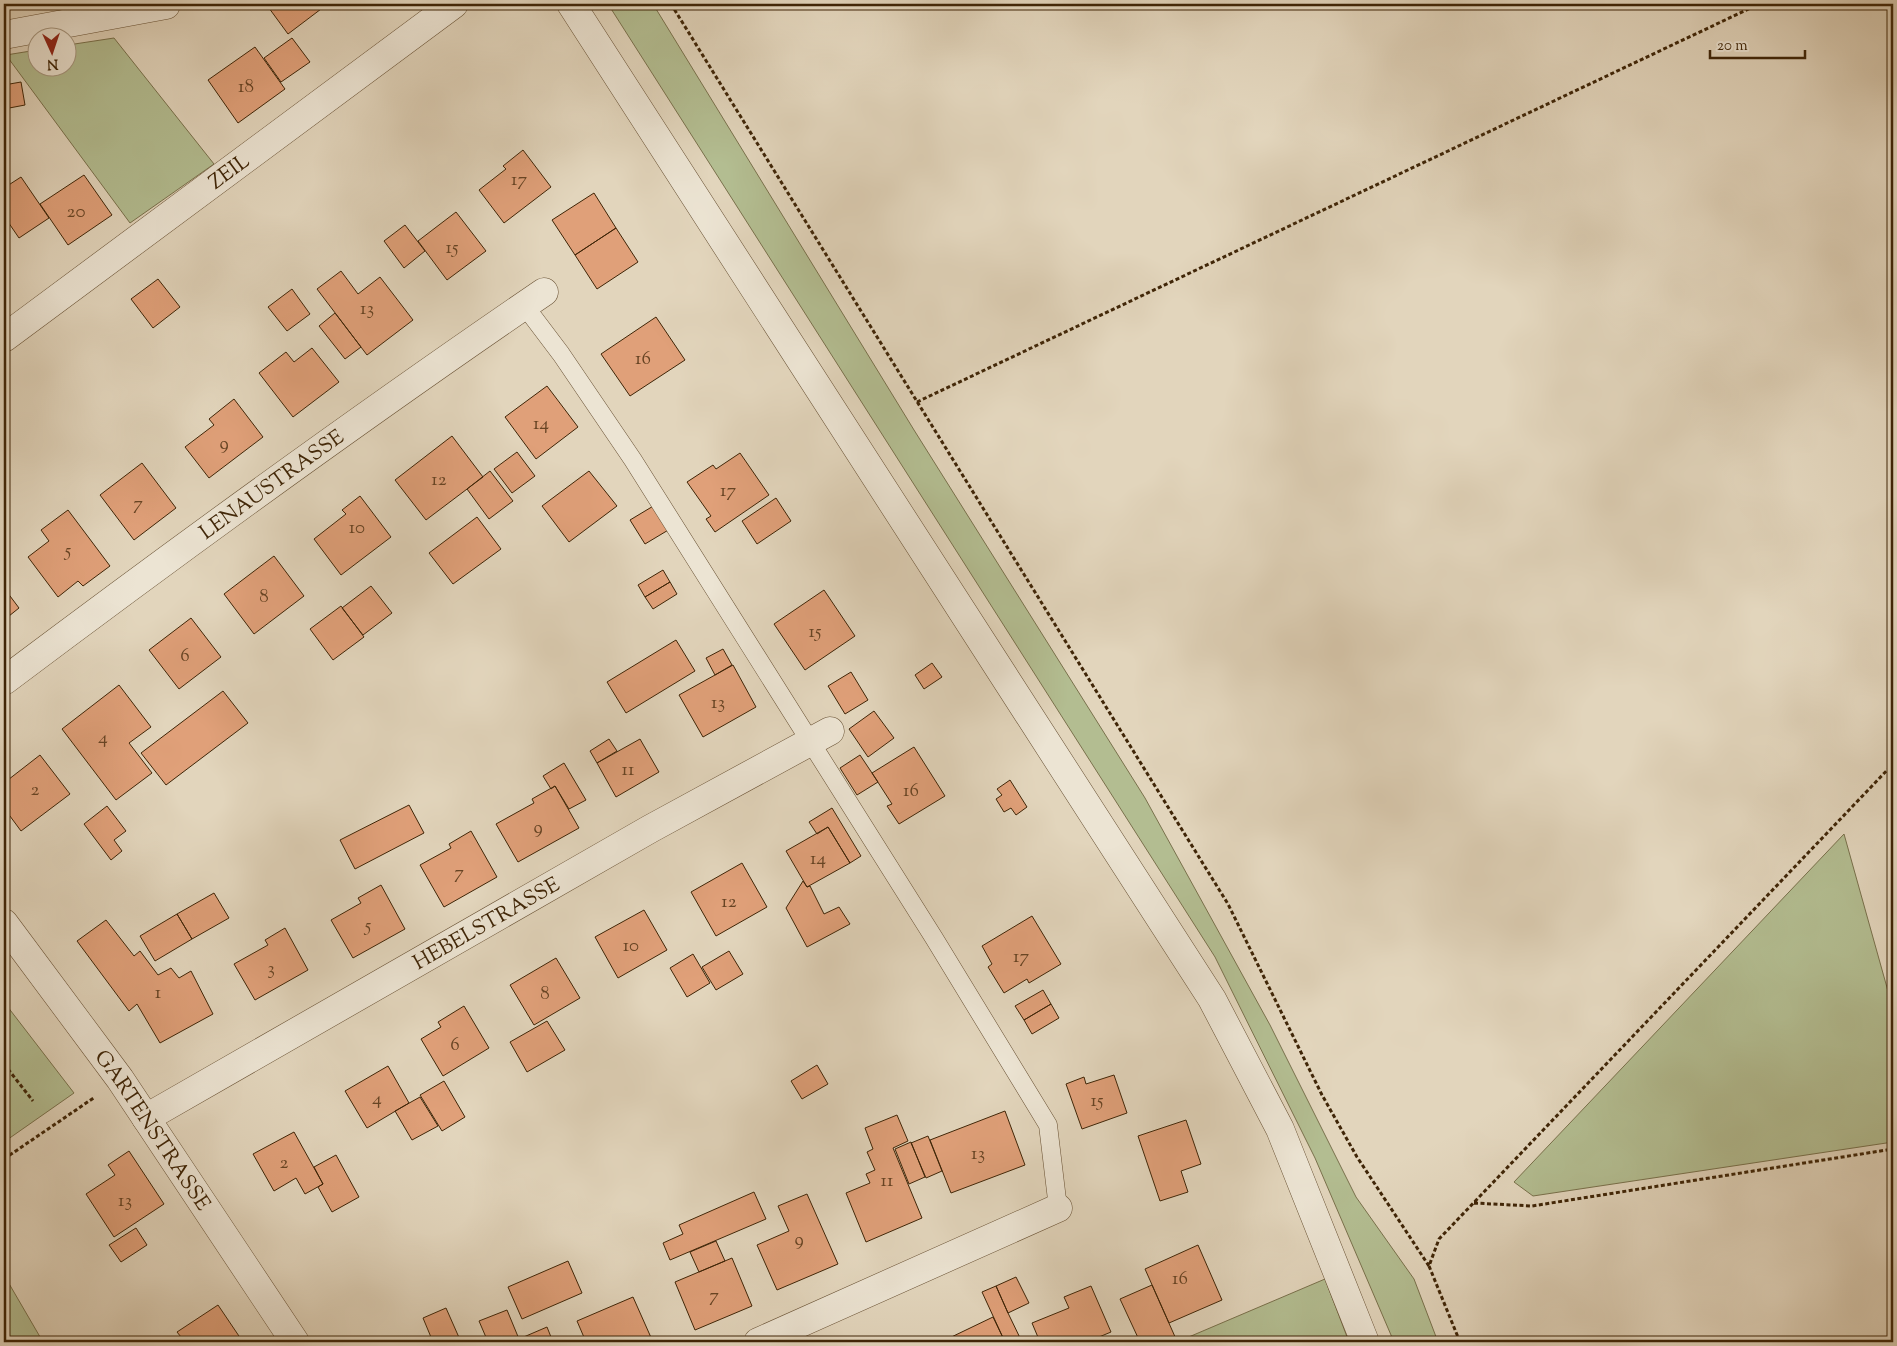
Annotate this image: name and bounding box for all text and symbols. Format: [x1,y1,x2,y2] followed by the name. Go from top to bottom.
[28,28,78,78] north arrow
[1710,28,1804,60] scale bar
[1717,36,1748,57] text: 20 m
[46,53,59,73] text: N
[238,74,254,101] house number: 18
[203,147,257,198] street label: ZEIL
[511,167,527,194] house number: 17
[67,199,85,226] house number: 20
[446,235,459,262] house number: 15
[360,296,374,323] house number: 13
[635,346,651,373] house number: 16
[533,411,549,438] house number: 14
[194,423,351,548] street label: LENAUSTRASSE
[219,431,229,458] house number: 9
[431,467,447,494] house number: 12
[720,478,736,505] house number: 17
[133,491,143,518] house number: 7
[349,515,365,542] house number: 10
[64,538,72,565] house number: 5
[259,584,269,611] house number: 8
[809,619,822,646] house number: 15
[180,643,190,670] house number: 6
[711,690,725,717] house number: 13
[98,725,108,752] house number: 4
[622,757,635,784] house number: 11
[31,777,40,804] house number: 2
[903,778,919,805] house number: 16
[533,815,543,842] house number: 9
[810,846,826,873] house number: 14
[454,860,464,887] house number: 7
[408,871,566,979] street label: HEBELSTRASSE
[721,889,737,916] house number: 12
[364,913,372,940] house number: 5
[623,933,639,960] house number: 10
[1013,944,1029,971] house number: 17
[267,956,275,983] house number: 3
[155,980,162,1007] house number: 1
[540,981,550,1008] house number: 8
[450,1032,460,1059] house number: 6
[86,1044,217,1218] street label: GARTENSTRASSE
[372,1086,382,1113] house number: 4
[1091,1088,1104,1115] house number: 15
[971,1141,985,1168] house number: 13
[280,1150,289,1177] house number: 2
[881,1168,894,1195] house number: 11
[118,1188,132,1215] house number: 13
[794,1227,804,1254] house number: 9
[1172,1266,1188,1293] house number: 16
[709,1283,719,1310] house number: 7

